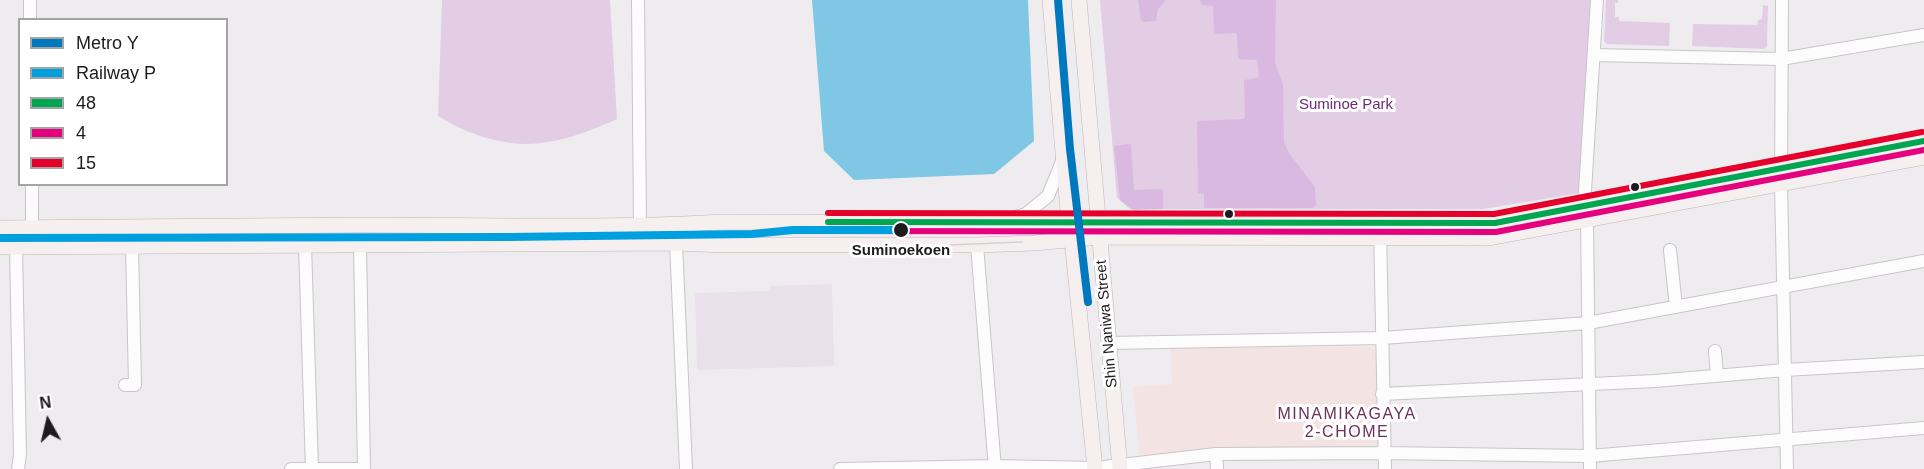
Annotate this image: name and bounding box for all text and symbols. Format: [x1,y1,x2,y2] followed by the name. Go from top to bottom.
[18,18,228,186] legend
[76,33,139,53] text: Metro Y
[76,63,156,83] text: Railway P
[76,93,96,113] text: 48
[1299,96,1393,114] park label: Suminoe Park
[76,123,86,143] text: 4
[76,153,96,173] text: 15
[1629,181,1641,193] unlabelled marker
[1223,208,1235,220] unlabelled marker
[892,221,910,239] marker: Suminoekoen
[852,242,950,260] place label: Suminoekoen
[1092,259,1122,389] street label: Shin Naniwa Street
[18,391,78,451] north arrow
[39,393,52,412] text: N
[1277,405,1417,443] district label: MINAMIKAGAYA 2-CHOME

